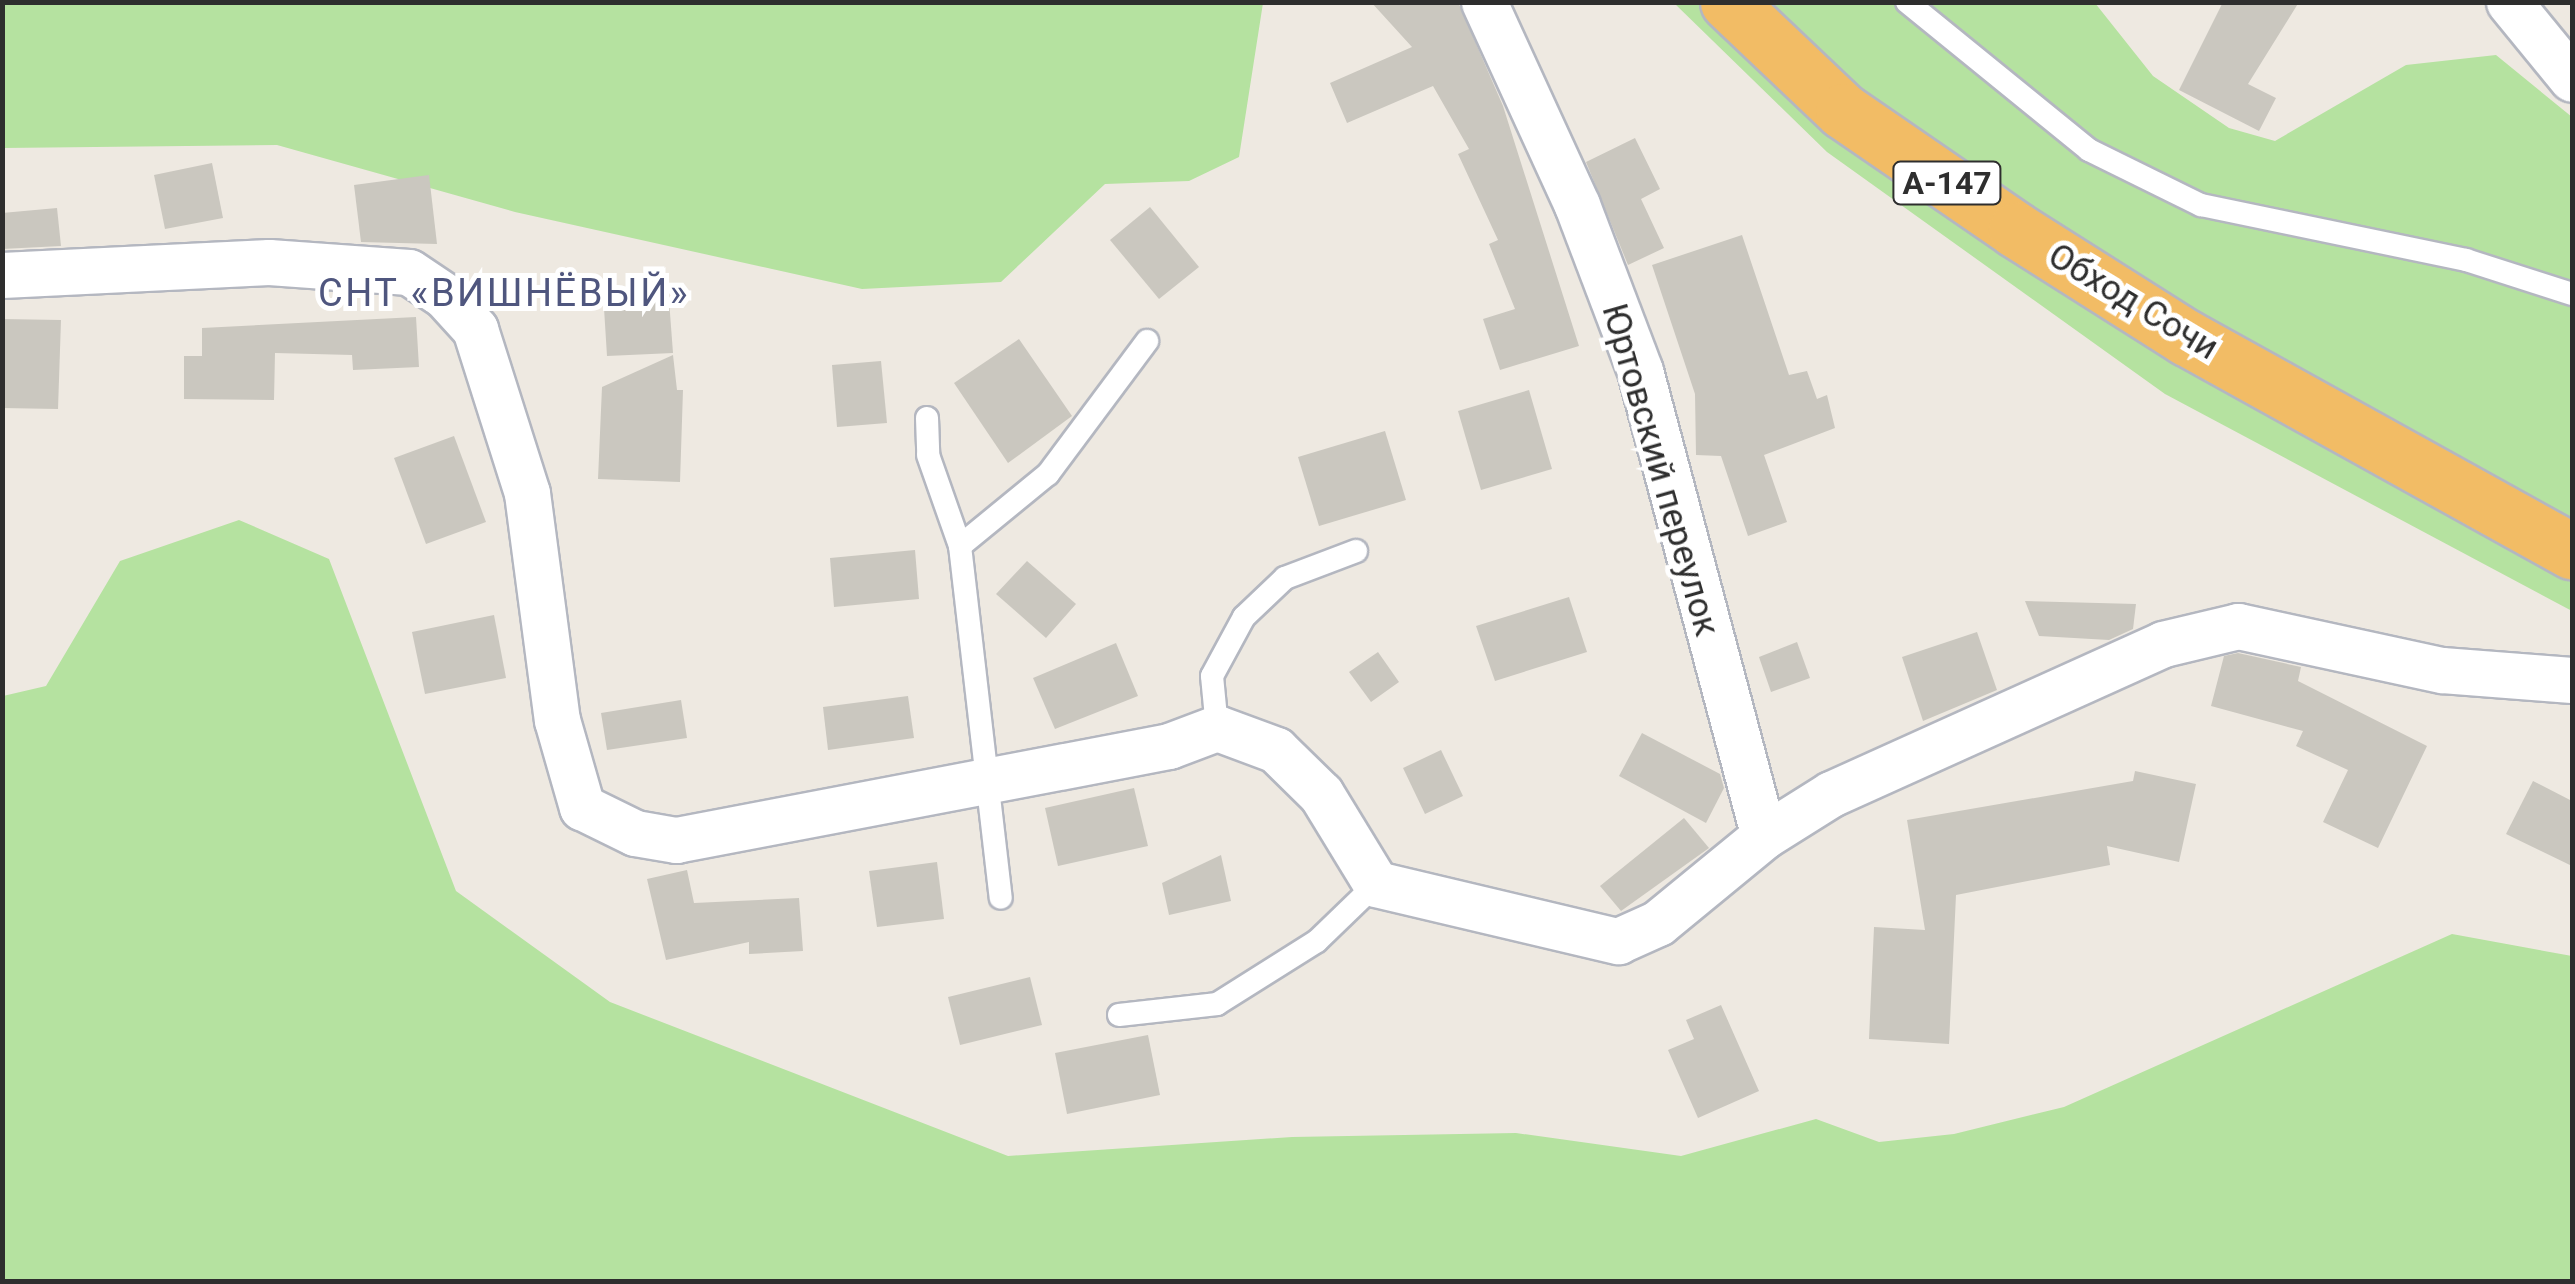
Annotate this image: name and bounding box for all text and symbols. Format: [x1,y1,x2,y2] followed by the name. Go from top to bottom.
[1892,156,2002,210] road number: А-147
[2040,235,2226,369] street label: Обход Сочи
[318,271,690,317] district label: СНТ «ВИШНЁВЫЙ»
[1592,299,1728,641] street label: Юртовский переулок

